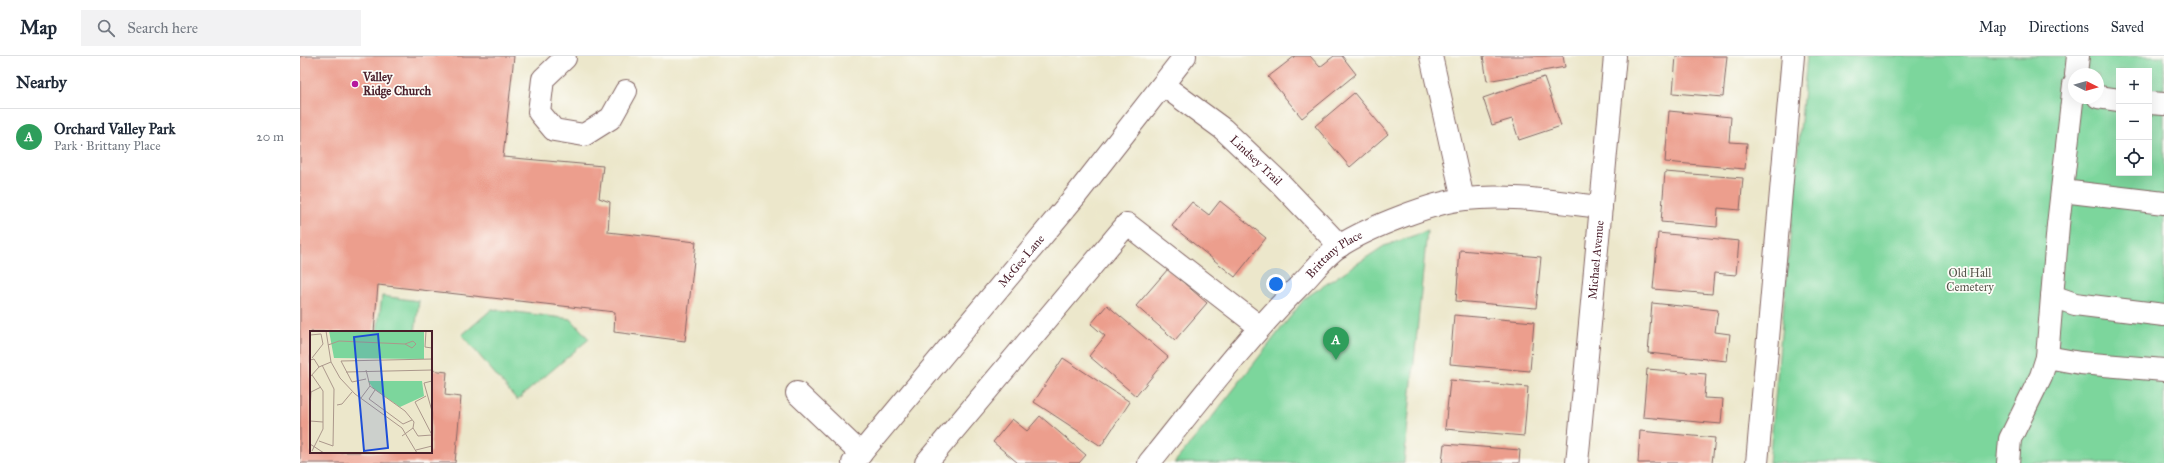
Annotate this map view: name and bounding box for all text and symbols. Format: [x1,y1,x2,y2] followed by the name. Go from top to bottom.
[81,10,361,46] search box
[20,16,57,39] text: Map
[95,17,117,39] icon: search
[127,19,198,37] text: Search here
[1979,19,2006,36] text: Map
[2028,19,2089,36] text: Directions
[2111,19,2144,36] text: Saved
[2068,68,2104,104] north arrow
[2116,68,2152,176] map controls
[2116,68,2152,104] button: +
[362,70,432,99] place label: Valley Ridge Church
[16,72,67,93] text: Nearby
[350,79,360,89] marker: Valley Ridge Church
[2116,104,2152,140] button: −
[54,120,176,138] text: Orchard Valley Park
[25,129,33,145] text: A
[256,129,284,145] text: 20 m
[1227,132,1286,189] street label: Lindsey Trail
[54,138,161,154] text: Park · Brittany Place
[2116,140,2152,176] button: locate
[1585,220,1607,300] street label: Michael Avenue
[1303,228,1365,281] street label: Brittany Place
[995,232,1047,290] street label: McGee Lane
[1946,266,1994,294] park label: Old Hall Cemetery
[1266,274,1286,294] your location
[1323,327,1349,360] pin: A
[310,331,432,453] inset map

